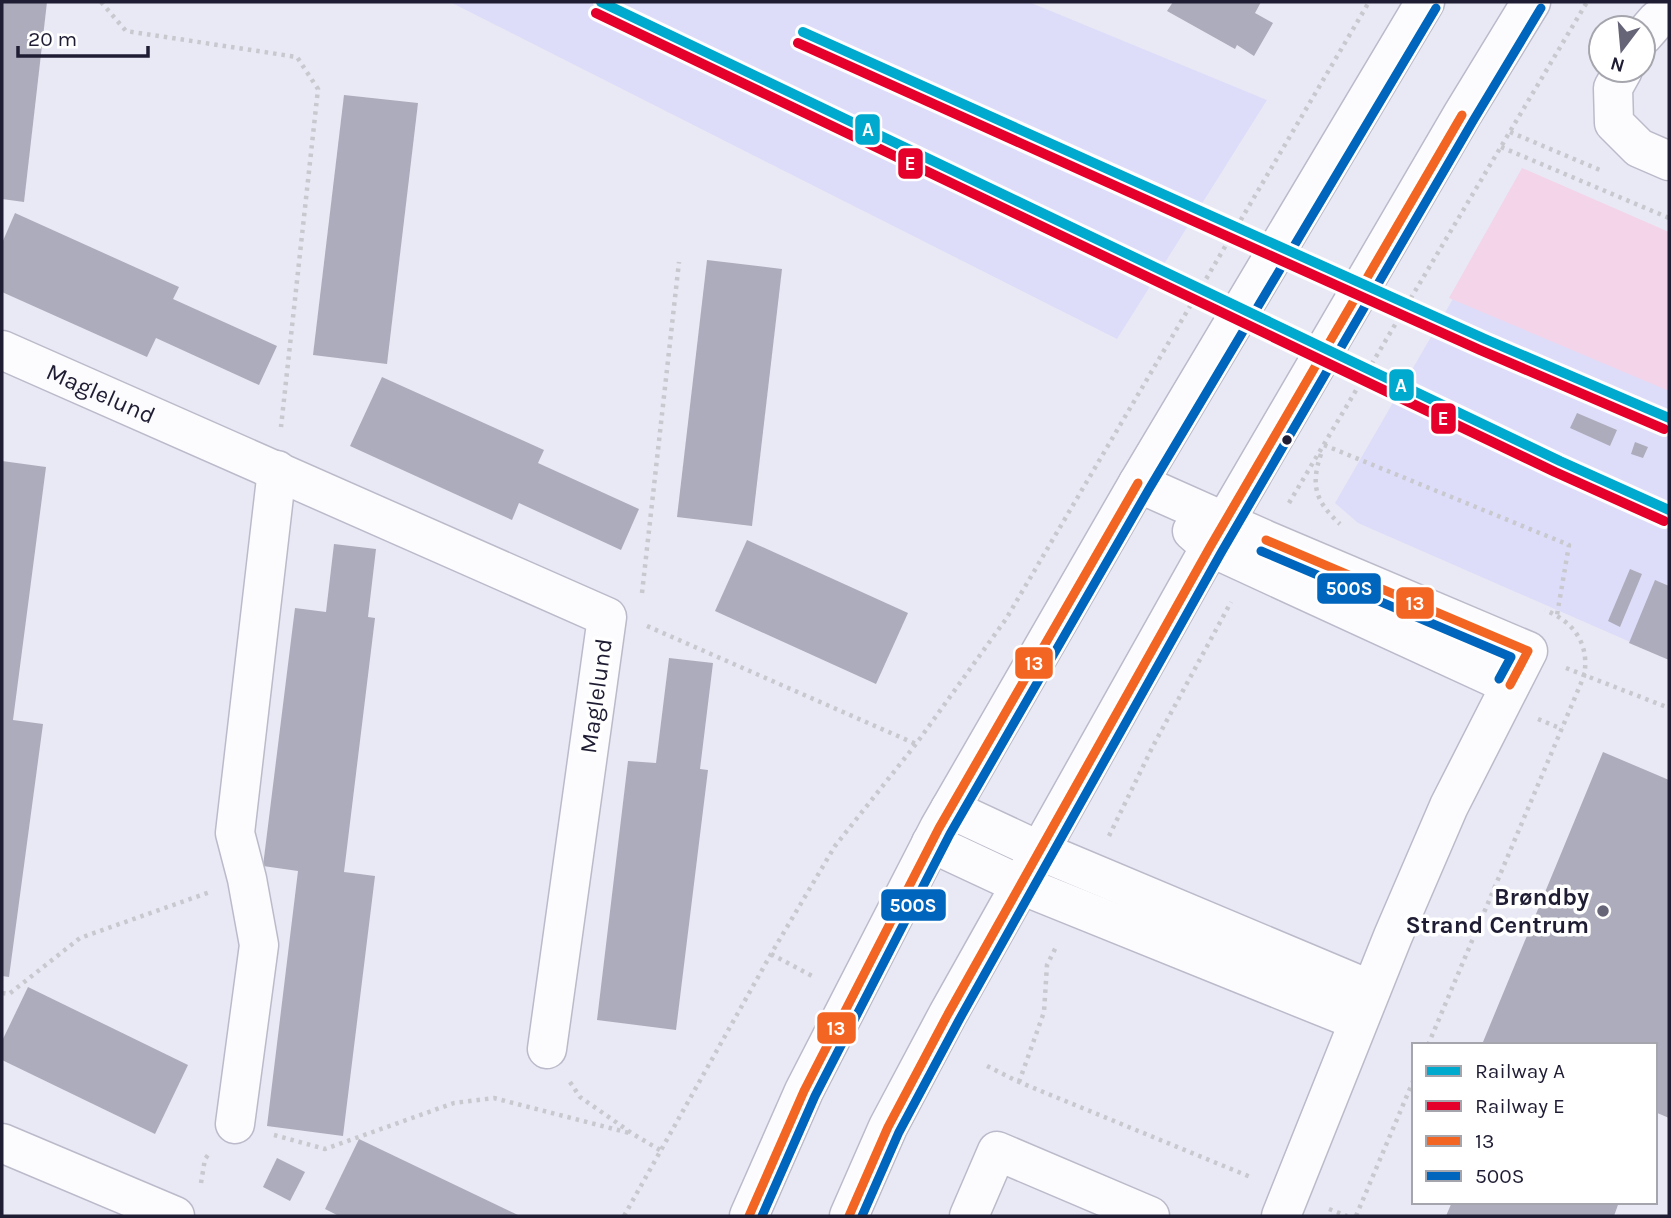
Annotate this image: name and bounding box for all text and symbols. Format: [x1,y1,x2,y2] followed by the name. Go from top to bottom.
[18,14,147,58] scale bar
[1587,14,1657,84] north arrow
[28,27,77,51] text: 20 m
[1608,52,1627,77] text: N
[854,113,881,146] line badge: A
[862,119,874,141] text: A
[897,147,924,180] line badge: E
[904,153,916,175] text: E
[42,357,160,430] street label: Maglelund
[1388,368,1415,402] line badge: A
[1395,375,1407,397] text: A
[1430,402,1457,435] line badge: E
[1437,408,1449,430] text: E
[1280,433,1294,447] unlabelled marker
[1316,572,1382,605] line badge: 500S
[1325,578,1373,600] text: 500S
[1395,586,1435,620] line badge: 13
[1406,593,1424,615] text: 13
[574,637,618,755] street label: Maglelund
[1014,646,1054,680] line badge: 13
[1025,653,1043,675] text: 13
[1405,883,1589,939] place label: Brøndby Strand Centrum
[880,888,947,922] line badge: 500S
[889,895,937,917] text: 500S
[1595,903,1611,919] marker: Brøndby Strand Centrum
[816,1011,857,1045] line badge: 13
[827,1018,845,1040] text: 13
[1412,1043,1657,1204] legend
[1475,1059,1565,1083] text: Railway A
[1475,1094,1565,1118] text: Railway E
[1475,1129,1494,1153] text: 13
[1475,1164,1524,1188] text: 500S

